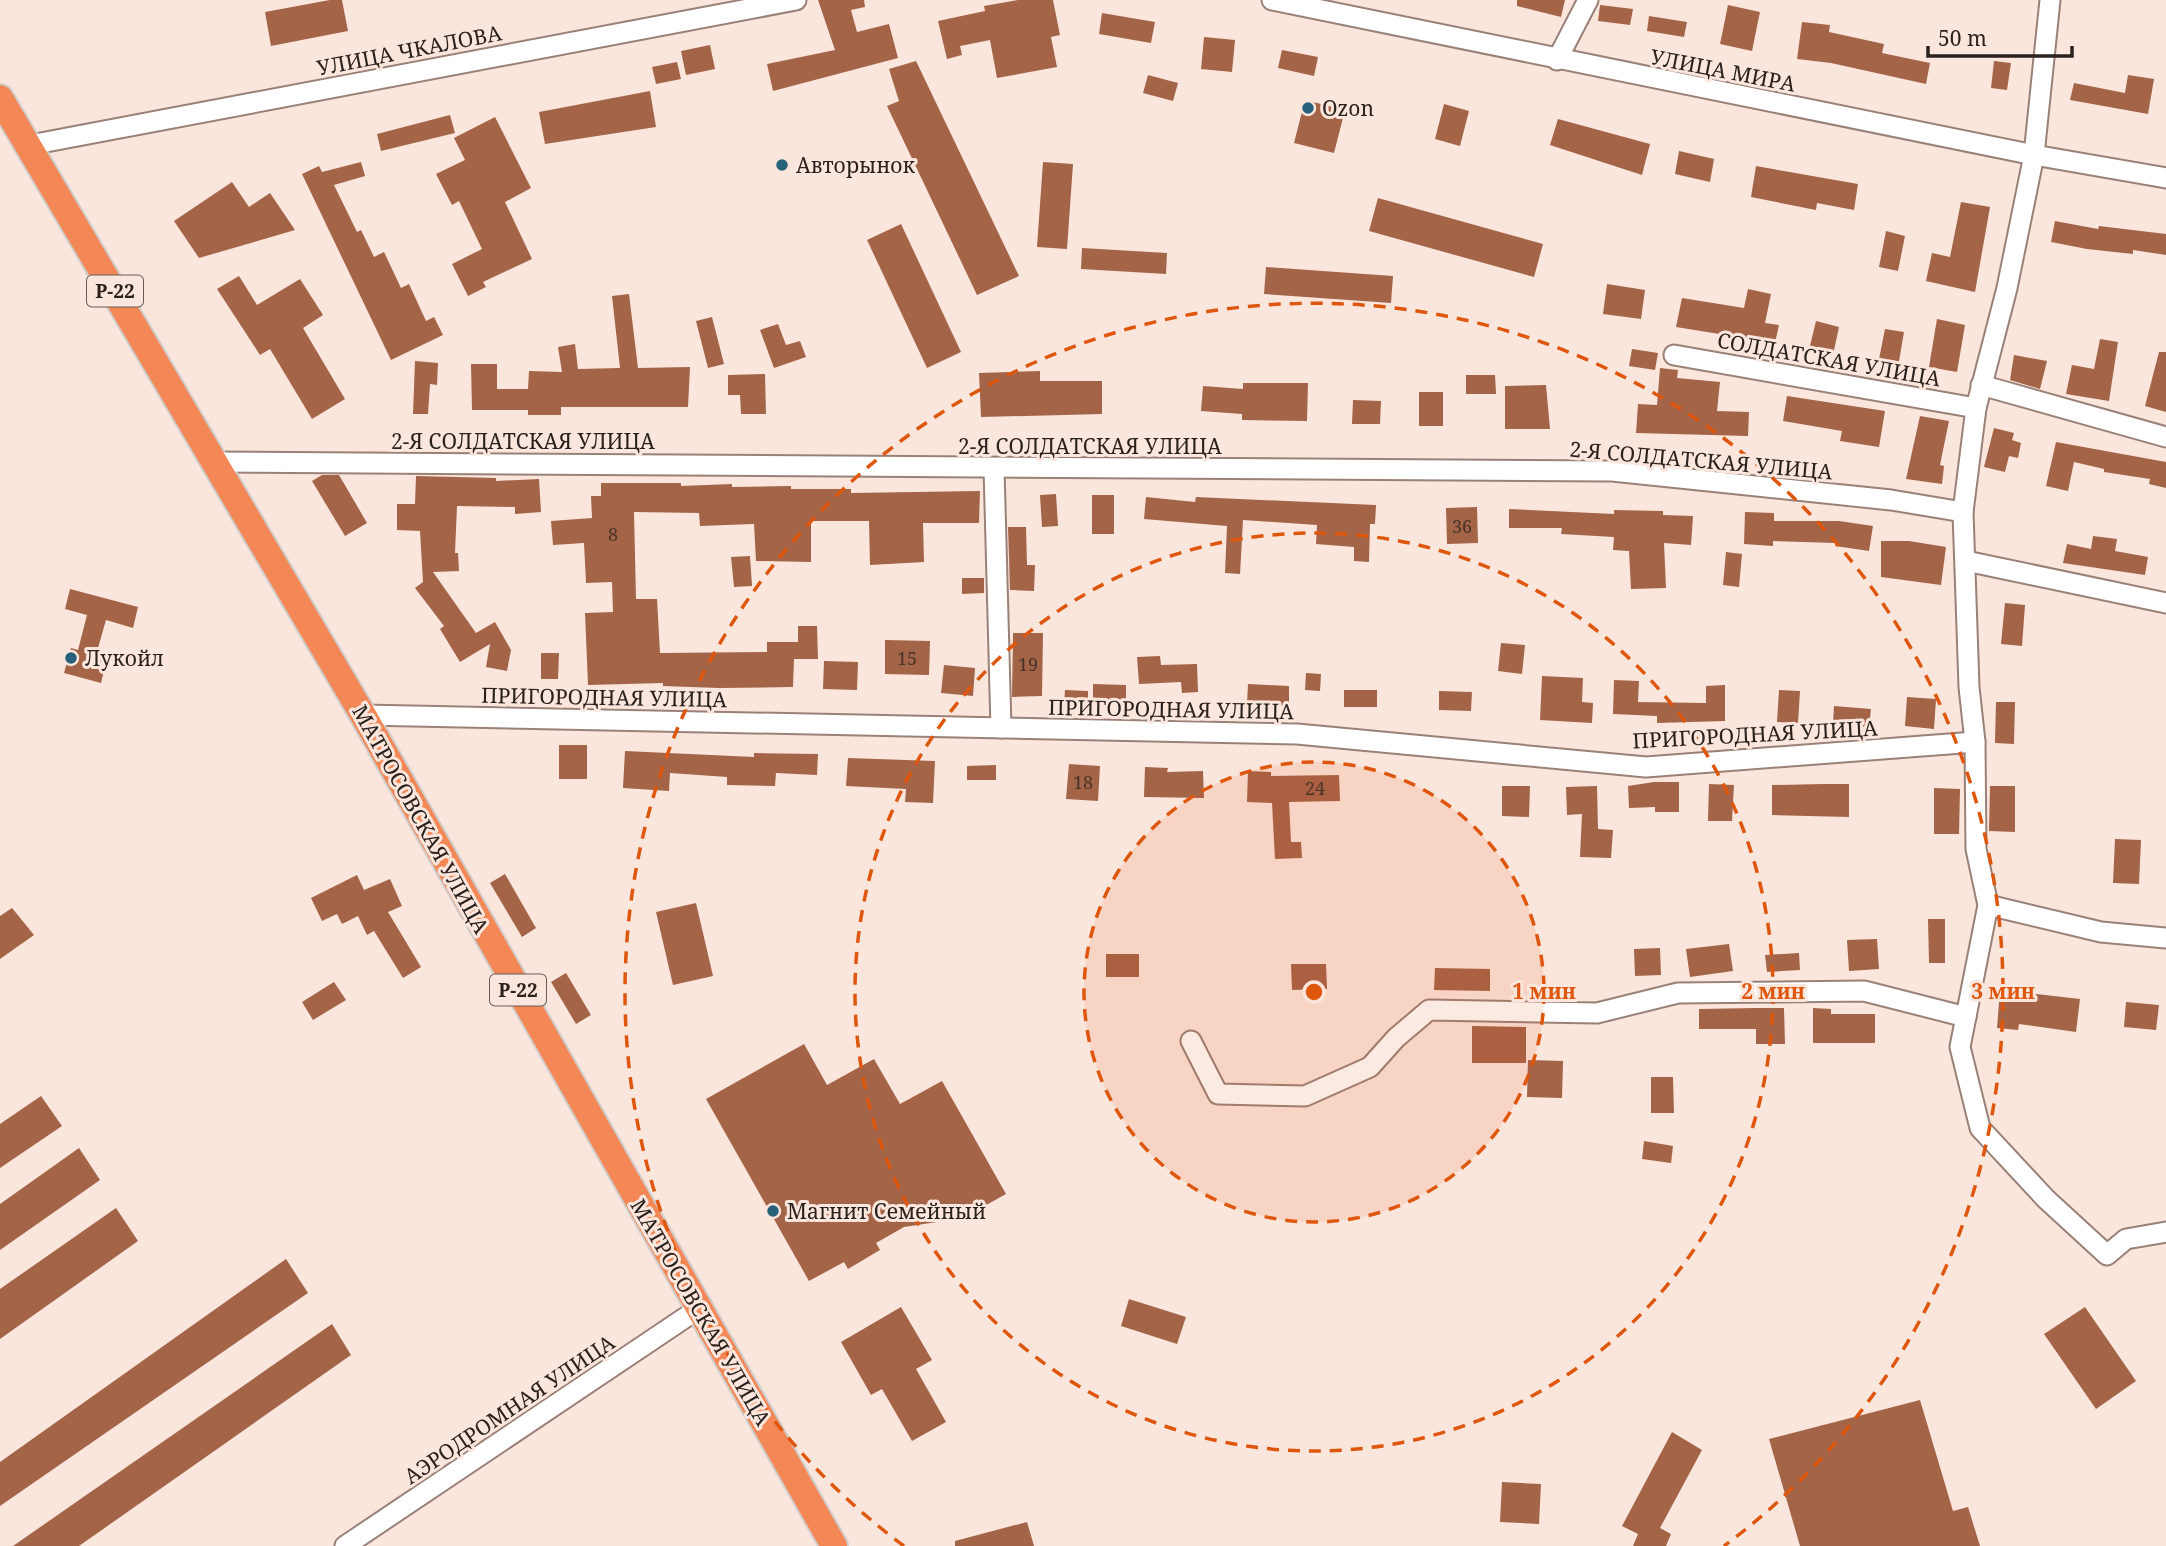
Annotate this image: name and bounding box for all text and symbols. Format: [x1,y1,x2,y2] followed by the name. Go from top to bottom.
[1928,14,2072,58] scale bar
[314,18,504,82] street label: УЛИЦА ЧКАЛОВА
[1938,24,1987,52] text: 50 m
[1648,42,1798,98] street label: УЛИЦА МИРА
[1322,94,1374,122] place label: Ozon
[1300,100,1316,116] marker: Ozon
[796,151,915,179] place label: Авторынок
[774,157,790,173] marker: Авторынок
[87,276,143,306] road number: Р-22
[1715,326,1943,392] street label: СОЛДАТСКАЯ УЛИЦА
[391,427,655,455] street label: 2-Я СОЛДАТСКАЯ УЛИЦА
[958,432,1222,460] street label: 2-Я СОЛДАТСКАЯ УЛИЦА
[1568,435,1834,485] street label: 2-Я СОЛДАТСКАЯ УЛИЦА
[1452,514,1472,538] house number: 36
[608,522,618,546] house number: 8
[85,644,164,672] place label: Лукойл
[897,646,917,670] house number: 15
[63,650,79,666] marker: Лукойл
[1018,652,1038,676] house number: 19
[481,681,727,713] street label: ПРИГОРОДНАЯ УЛИЦА
[1048,693,1294,725] street label: ПРИГОРОДНАЯ УЛИЦА
[346,700,496,939] street label: МАТРОСОВСКАЯ УЛИЦА
[1632,714,1879,754] street label: ПРИГОРОДНАЯ УЛИЦА
[1073,770,1093,794] house number: 18
[1305,776,1325,800] house number: 24
[490,974,546,1006] road number: Р-22
[1512,977,1576,1005] text: 1 мин
[1741,977,1805,1005] text: 2 мин
[1971,977,2035,1005] text: 3 мин
[1302,980,1326,1004] centre of rings
[624,1193,778,1431] street label: МАТРОСОВСКАЯ УЛИЦА
[787,1197,986,1225] place label: Магнит Семейный
[765,1203,781,1219] marker: Магнит Семейный
[398,1328,620,1490] street label: АЭРОДРОМНАЯ УЛИЦА

